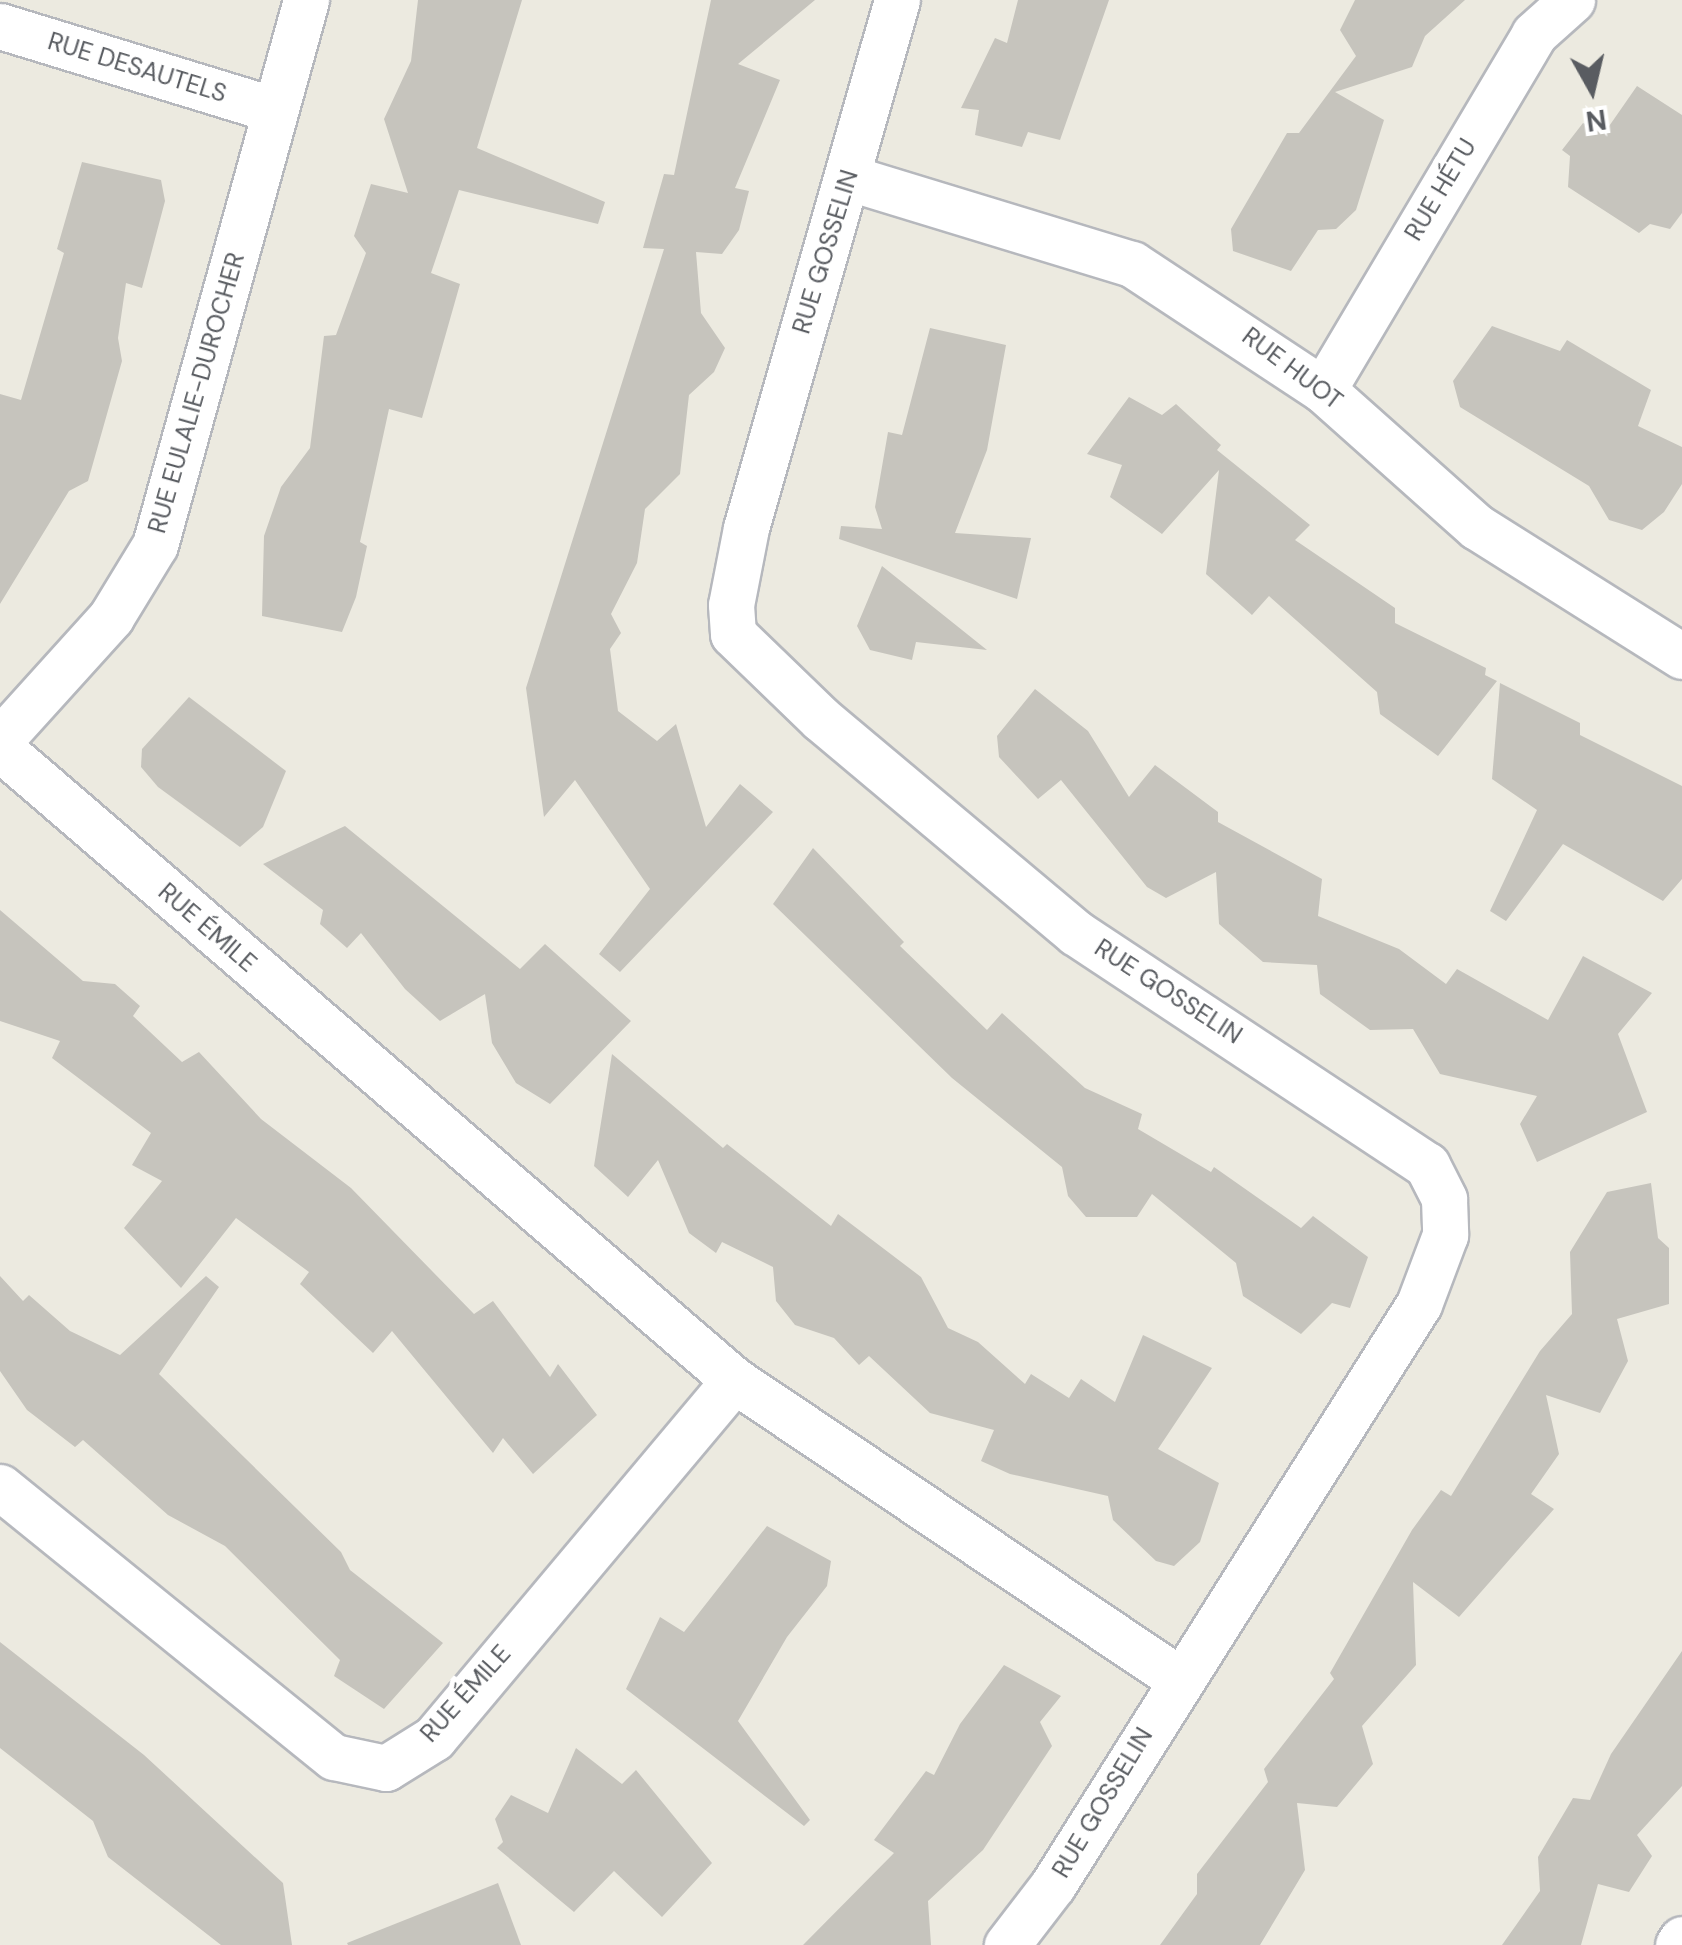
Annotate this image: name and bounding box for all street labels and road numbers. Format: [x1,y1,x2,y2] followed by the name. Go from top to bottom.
[44,27,230,109] street label: RUE DESAUTELS
[1399,134,1483,246] street label: RUE HÉTU
[787,166,865,338] street label: RUE GOSSELIN
[143,249,251,537] street label: RUE EULALIE-DUROCHER
[1236,322,1348,416] street label: RUE HUOT
[152,877,262,979] street label: RUE ÉMILE
[1089,933,1247,1051] street label: RUE GOSSELIN
[415,1639,517,1749] street label: RUE ÉMILE
[1046,1723,1160,1883] street label: RUE GOSSELIN

